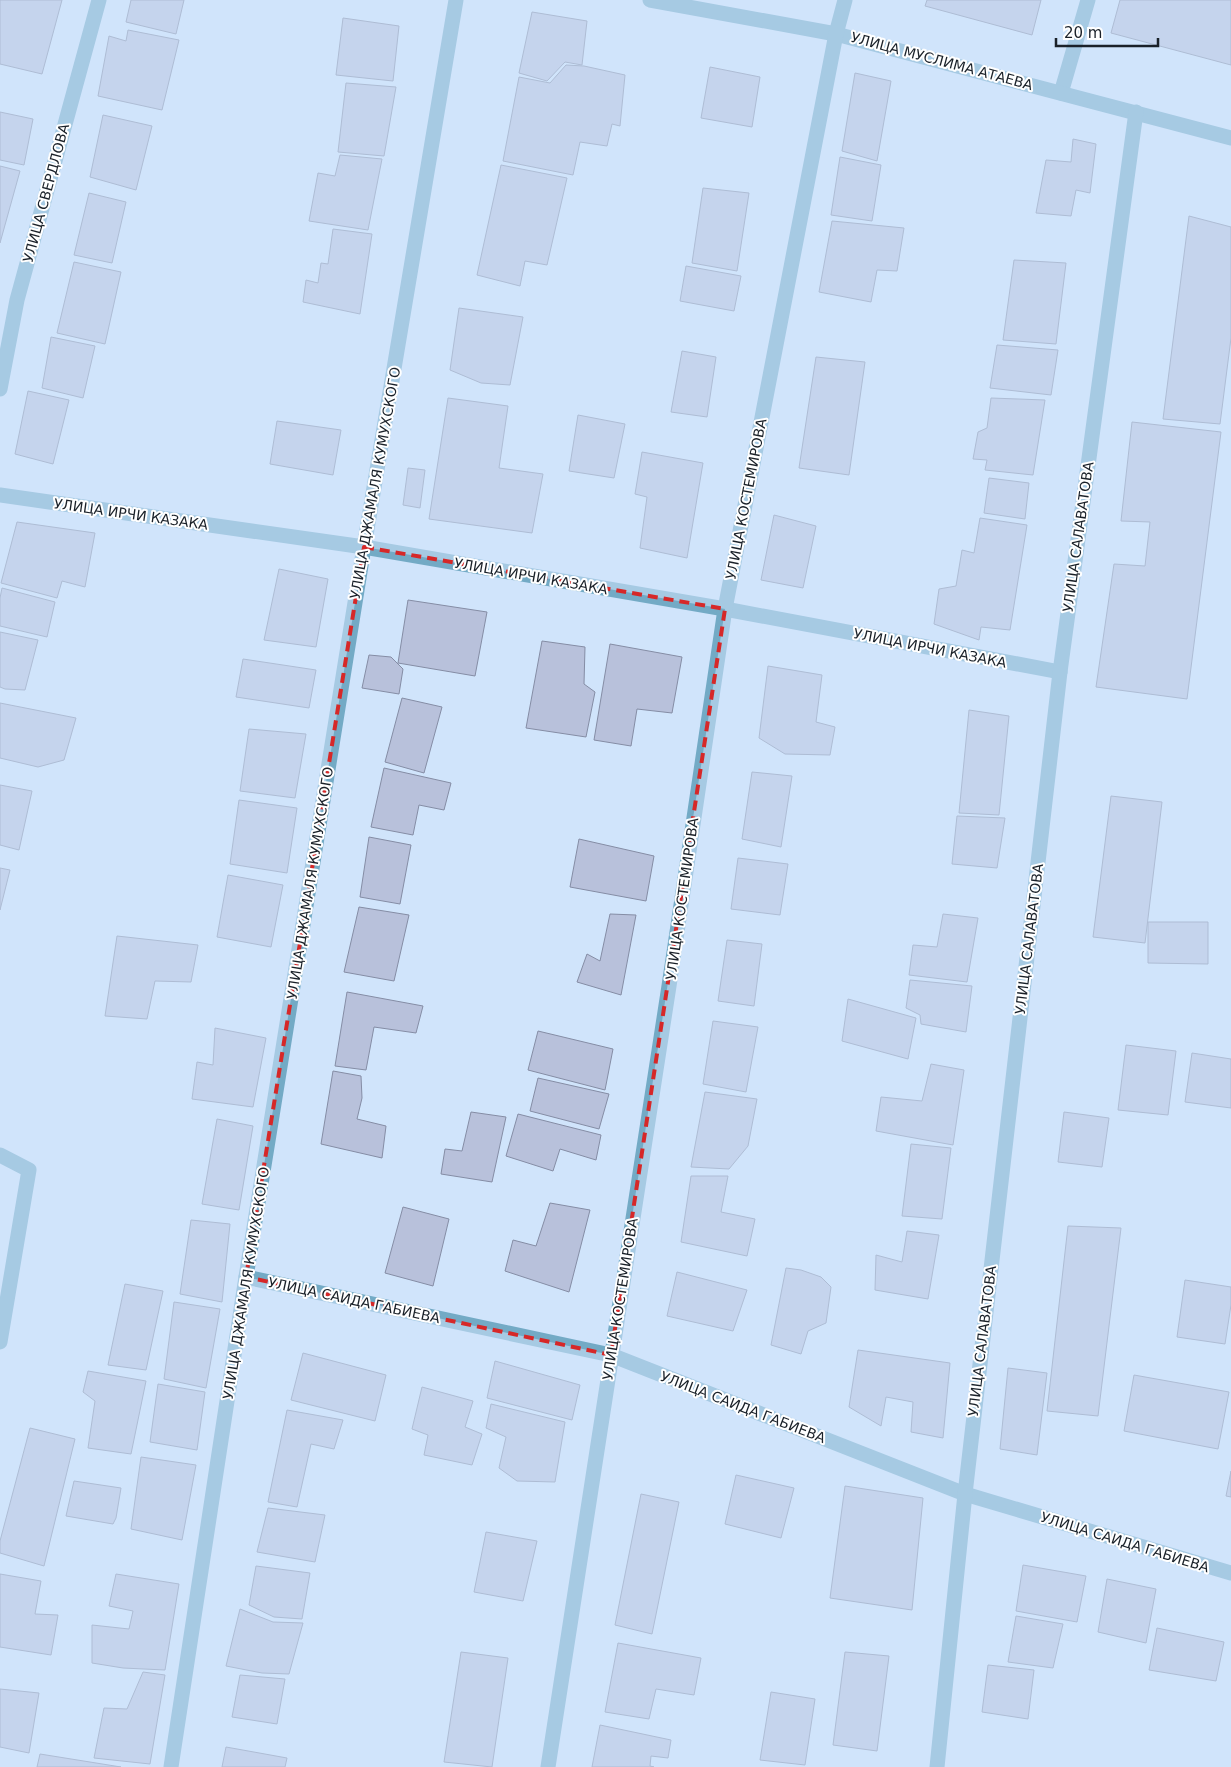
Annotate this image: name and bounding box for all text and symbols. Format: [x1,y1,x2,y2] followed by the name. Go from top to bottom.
[1056,15,1158,47] scale bar
[1064,24,1102,42] text: 20 m
[849,29,1035,93] street label: УЛИЦА МУСЛИМА АТАЕВА
[20,122,72,264] street label: УЛИЦА СВЕРДЛОВА
[347,366,403,600] street label: УЛИЦА ДЖАМАЛЯ КУМУХСКОГО
[723,417,770,581] street label: УЛИЦА КОСТЕМИРОВА
[1060,460,1097,613] street label: УЛИЦА САЛАВАТОВА
[53,495,209,533] street label: УЛИЦА ИРЧИ КАЗАКА
[453,555,609,597] street label: УЛИЦА ИРЧИ КАЗАКА
[852,625,1008,671] street label: УЛИЦА ИРЧИ КАЗАКА
[284,766,336,1000] street label: УЛИЦА ДЖАМАЛЯ КУМУХСКОГО
[663,816,701,981] street label: УЛИЦА КОСТЕМИРОВА
[1012,862,1046,1015] street label: УЛИЦА САЛАВАТОВА
[220,1166,272,1400] street label: УЛИЦА ДЖАМАЛЯ КУМУХСКОГО
[599,1216,641,1381] street label: УЛИЦА КОСТЕМИРОВА
[965,1264,999,1417] street label: УЛИЦА САЛАВАТОВА
[267,1274,442,1326] street label: УЛИЦА САИДА ГАБИЕВА
[658,1368,828,1446] street label: УЛИЦА САИДА ГАБИЕВА
[1039,1509,1212,1575] street label: УЛИЦА САИДА ГАБИЕВА

